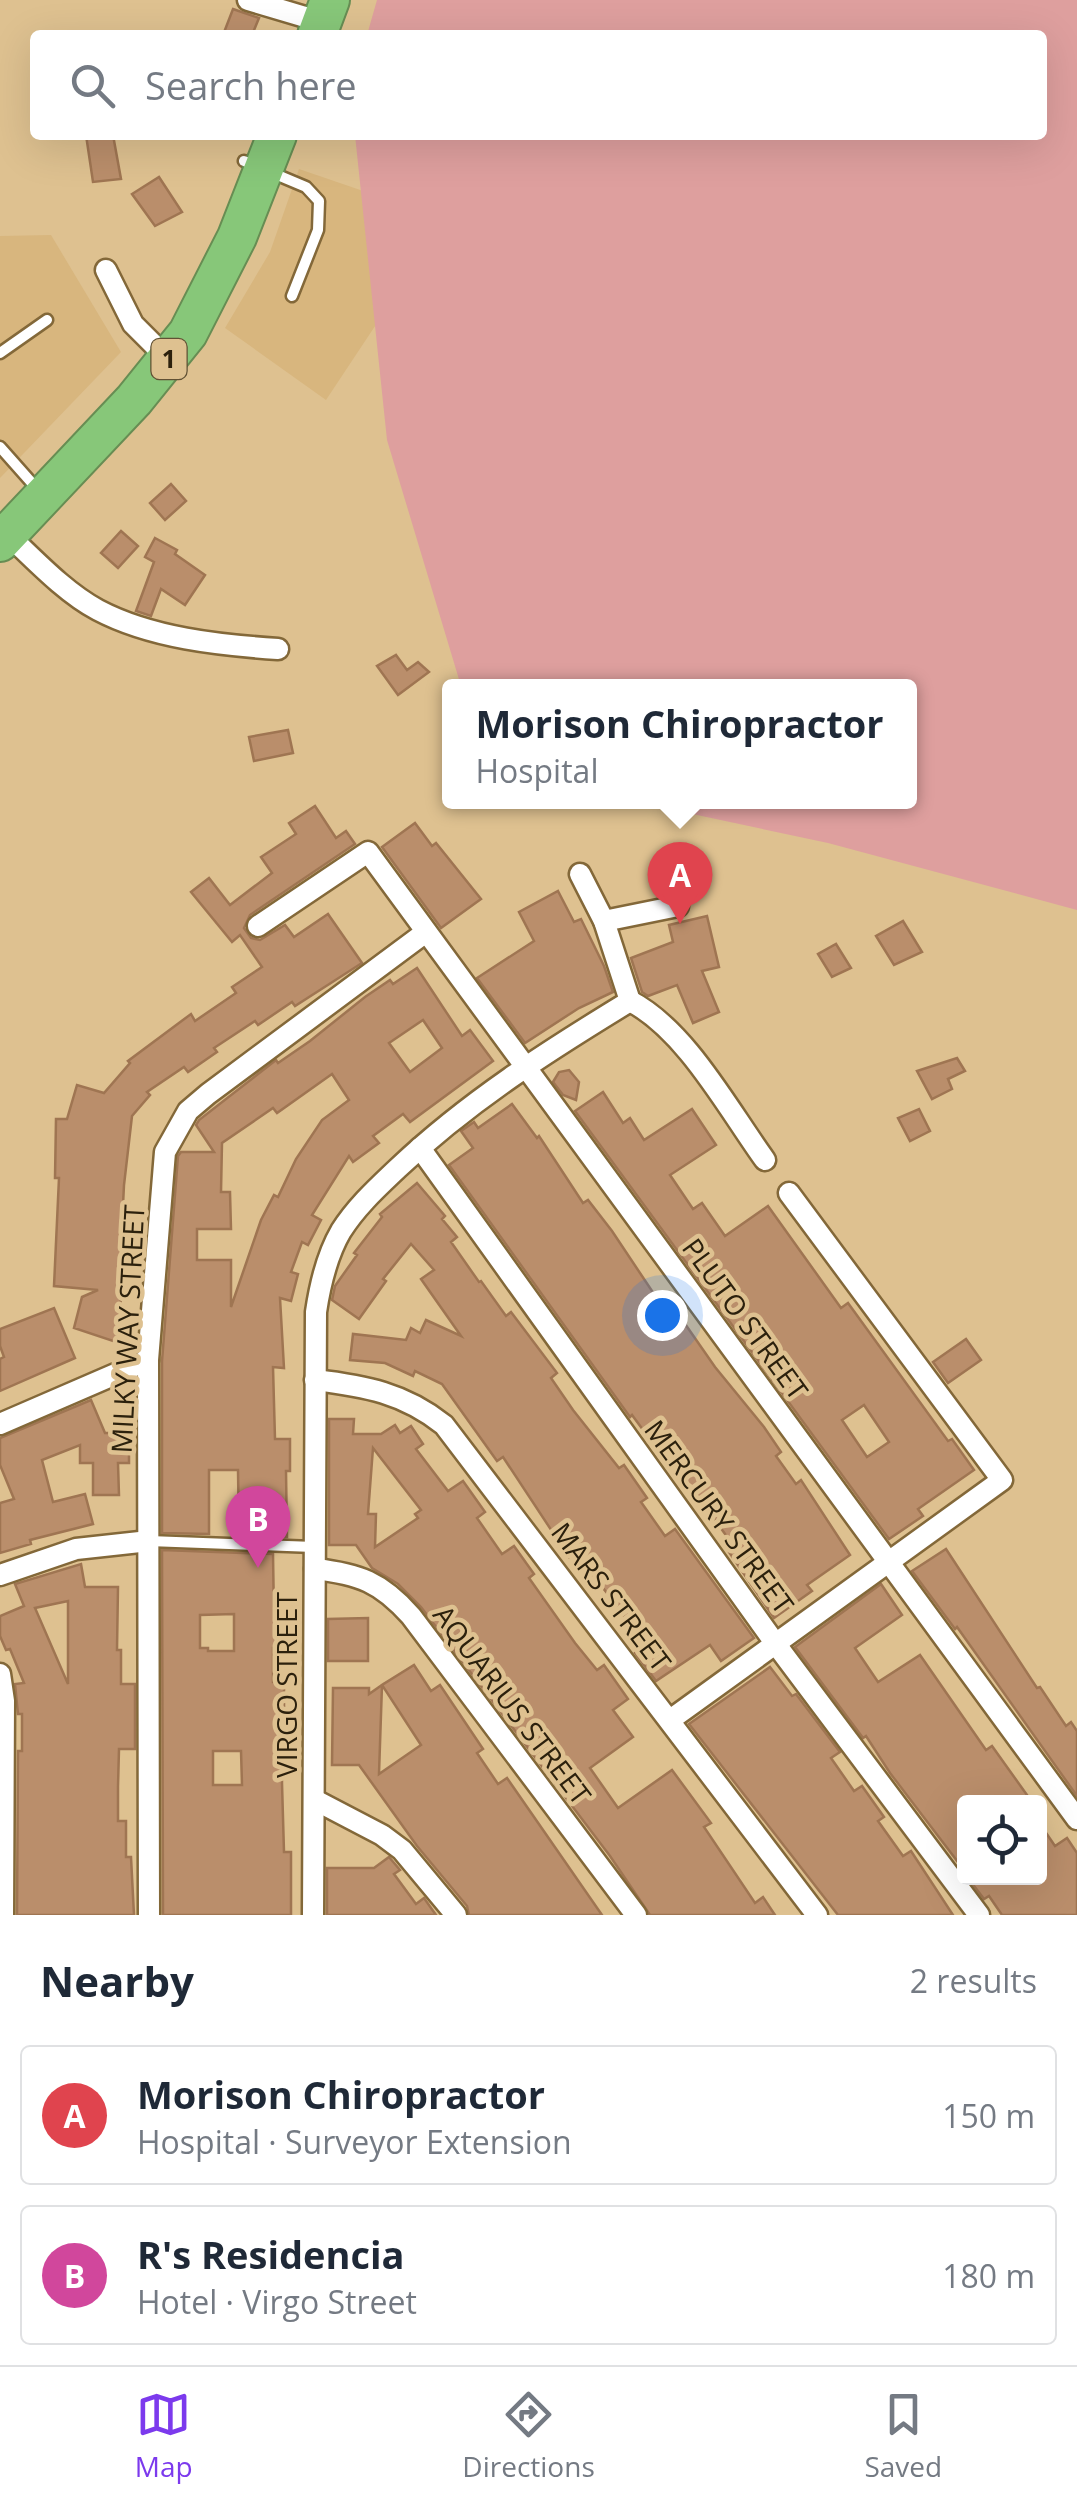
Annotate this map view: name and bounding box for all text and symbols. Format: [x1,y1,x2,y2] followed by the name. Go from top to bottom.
[30,30,1047,140] search box
[65,58,120,113] icon: search
[145,59,357,111] text: Search here
[152,339,186,379] road number: 1
[442,679,917,809] popup
[475,697,884,749] text: Morison Chiropractor
[475,749,598,792] text: Hospital
[648,842,712,924] pin: A
[102,1203,153,1454] street label: MILKY WAY STREET
[674,1230,818,1407] street label: PLUTO STREET
[637,1290,688,1341] your location
[637,1412,803,1621] street label: MERCURY STREET
[226,1486,290,1568] pin: B
[543,1514,681,1679] street label: MARS STREET
[267,1592,305,1778] street label: VIRGO STREET
[425,1597,601,1812] street label: AQUARIUS STREET
[957,1795,1047,1885] map controls
[957,1795,1047,1885] button: locate
[40,1952,194,2009] text: Nearby
[910,1959,1037,2002] text: 2 results
[137,2068,545,2120] text: Morison Chiropractor
[63,2094,86,2137] text: A
[942,2094,1035,2137] text: 150 m
[137,2120,572,2163] text: Hospital · Surveyor Extension
[137,2228,405,2280] text: R's Residencia
[64,2254,85,2297] text: B
[942,2254,1035,2297] text: 180 m
[137,2280,417,2323] text: Hotel · Virgo Street
[135,2387,193,2485] tab: Map
[462,2387,595,2485] tab: Directions
[864,2387,942,2485] tab: Saved

